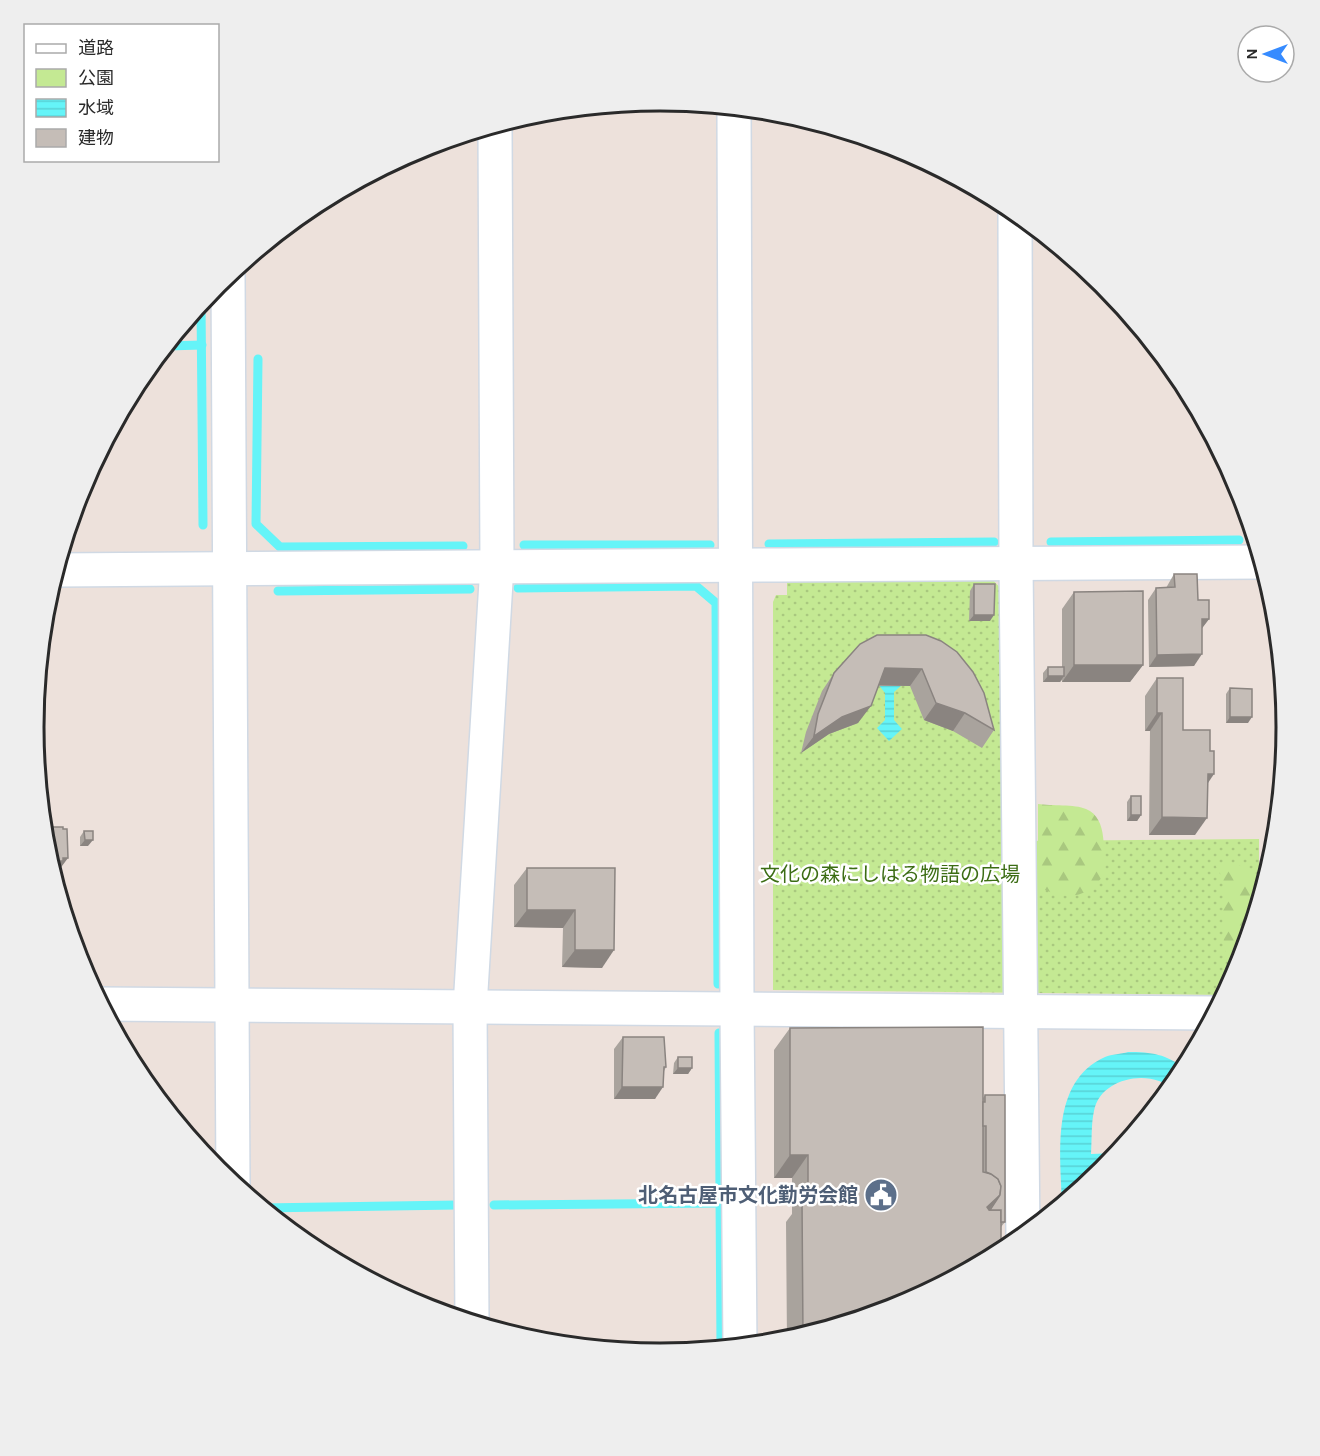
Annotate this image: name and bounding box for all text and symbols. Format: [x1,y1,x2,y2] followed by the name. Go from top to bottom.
[24,24,219,162] legend
[1236,24,1296,84] north arrow
[78,37,114,59] text: 道路
[1242,48,1261,60] text: N
[78,67,114,89] text: 公園
[78,97,114,119] text: 水域
[78,127,114,149] text: 建物
[760,863,1020,886] park label: 文化の森にしはる物語の広場
[863,1177,899,1213] public building icon: 北名古屋市文化勤労会館
[638,1184,858,1207] place label: 北名古屋市文化勤労会館

